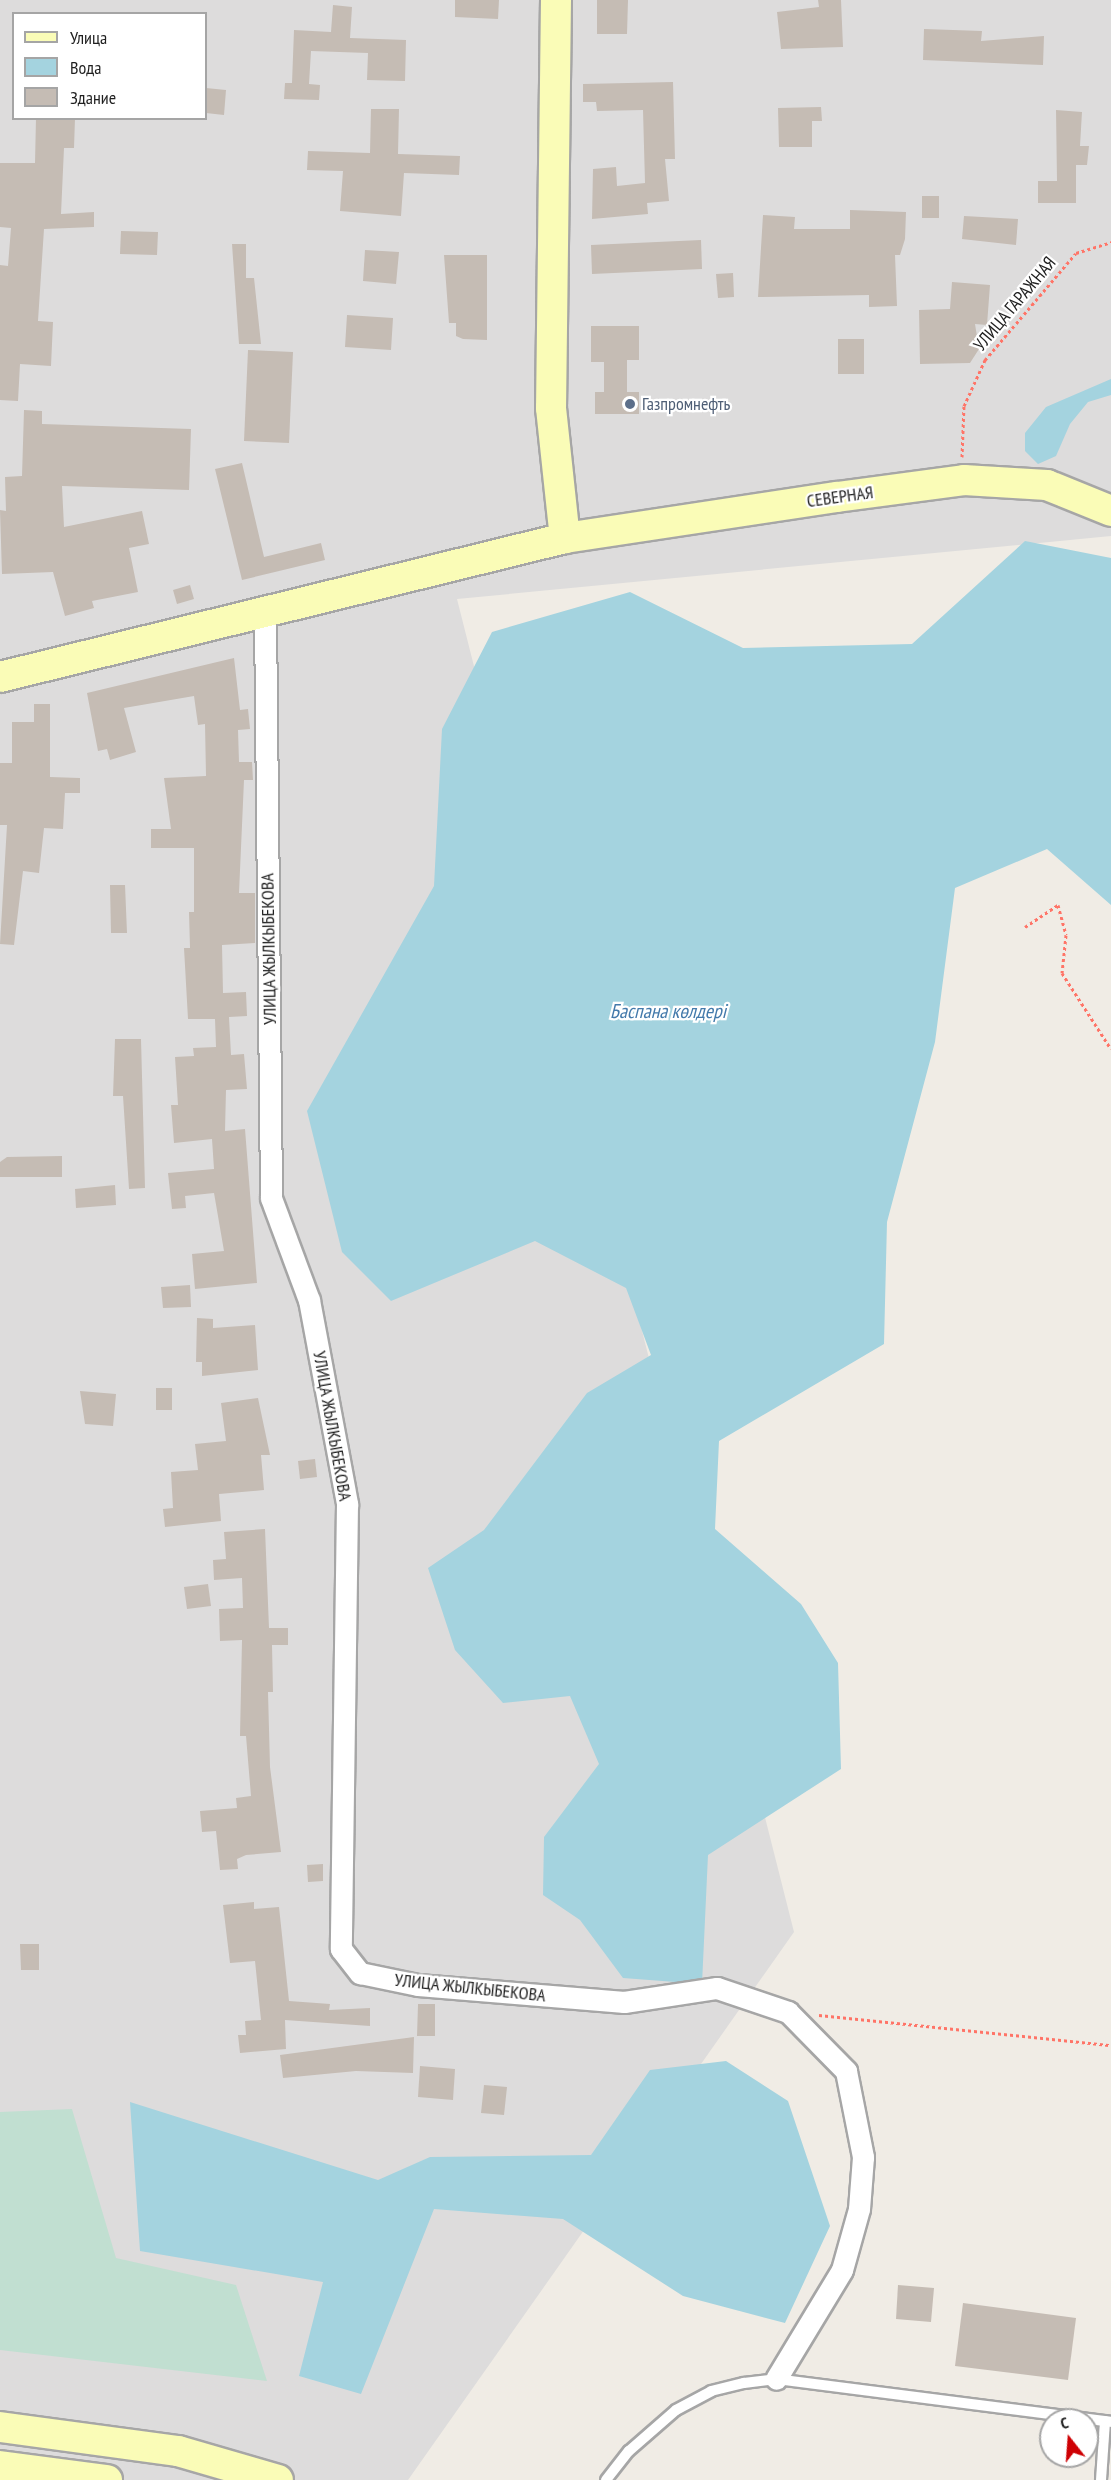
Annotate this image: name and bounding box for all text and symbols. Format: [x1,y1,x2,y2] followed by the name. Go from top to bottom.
[12,12,207,120] legend
[70,26,107,49] text: Улица
[70,56,101,79] text: Вода
[70,86,116,109] text: Здание
[969,252,1061,356] street label: УЛИЦА ГАРАЖНАЯ
[642,393,730,415] place label: Газпромнефть
[623,397,637,411] marker: Газпромнефть
[805,482,875,512] street label: СЕВЕРНАЯ
[257,873,281,1025] street label: УЛИЦА ЖЫЛКЫБЕКОВА
[610,999,726,1023] water label: Баспана көлдері
[308,1349,356,1503] street label: УЛИЦА ЖЫЛКЫБЕКОВА
[393,1969,547,2007] street label: УЛИЦА ЖЫЛКЫБЕКОВА
[1039,2408,1099,2468] north arrow
[1058,2412,1071,2433] text: С

